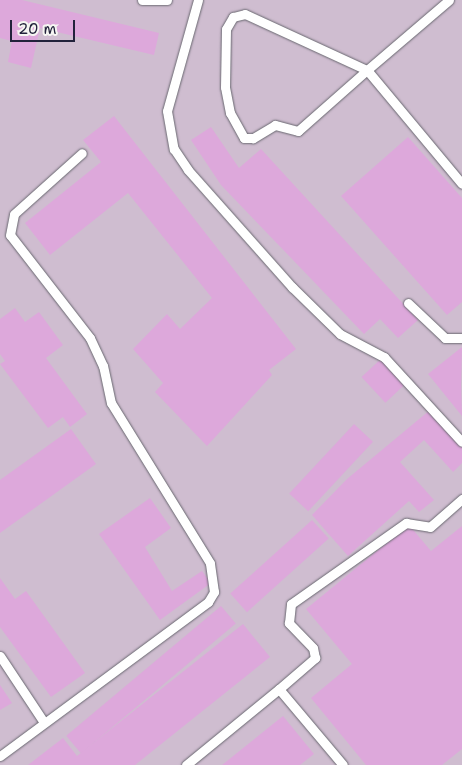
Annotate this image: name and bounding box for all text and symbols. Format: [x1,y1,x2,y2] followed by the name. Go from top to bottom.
[12,10,78,42] scale bar
[18,19,57,39] text: 20 m

